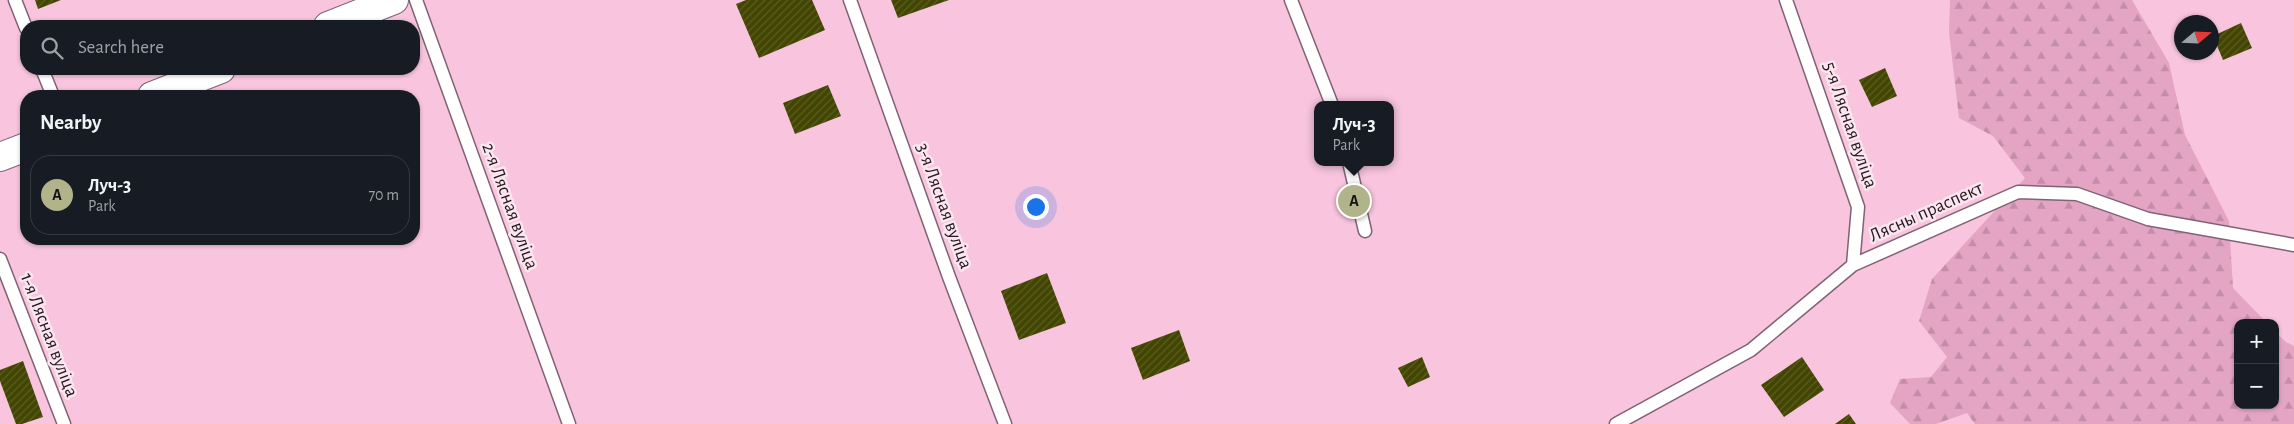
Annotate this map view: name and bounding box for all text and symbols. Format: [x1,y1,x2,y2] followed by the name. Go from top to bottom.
[2174,15,2219,60] north arrow
[20,20,420,75] search box
[38,34,66,62] icon: search
[78,38,164,57] text: Search here
[1819,59,1881,191] street label: 5-я Лясная вуліца
[1314,101,1394,166] popup
[40,112,101,133] text: Nearby
[1332,115,1376,134] text: Луч-3
[1332,137,1360,153] text: Park
[478,140,542,272] street label: 2-я Лясная вуліца
[912,141,976,272] street label: 3-я Лясная вуліца
[88,176,131,195] text: Луч-3
[1866,178,1986,246] street label: Лясны праспект
[1338,182,1370,220] pin: A
[52,187,62,203] text: A
[368,187,399,203] text: 70 m
[1023,194,1049,220] your location
[88,198,116,214] text: Park
[17,271,81,400] street label: 1-я Лясная вуліца
[2234,319,2279,409] map controls
[2234,319,2279,364] button: +
[2234,364,2279,409] button: −

